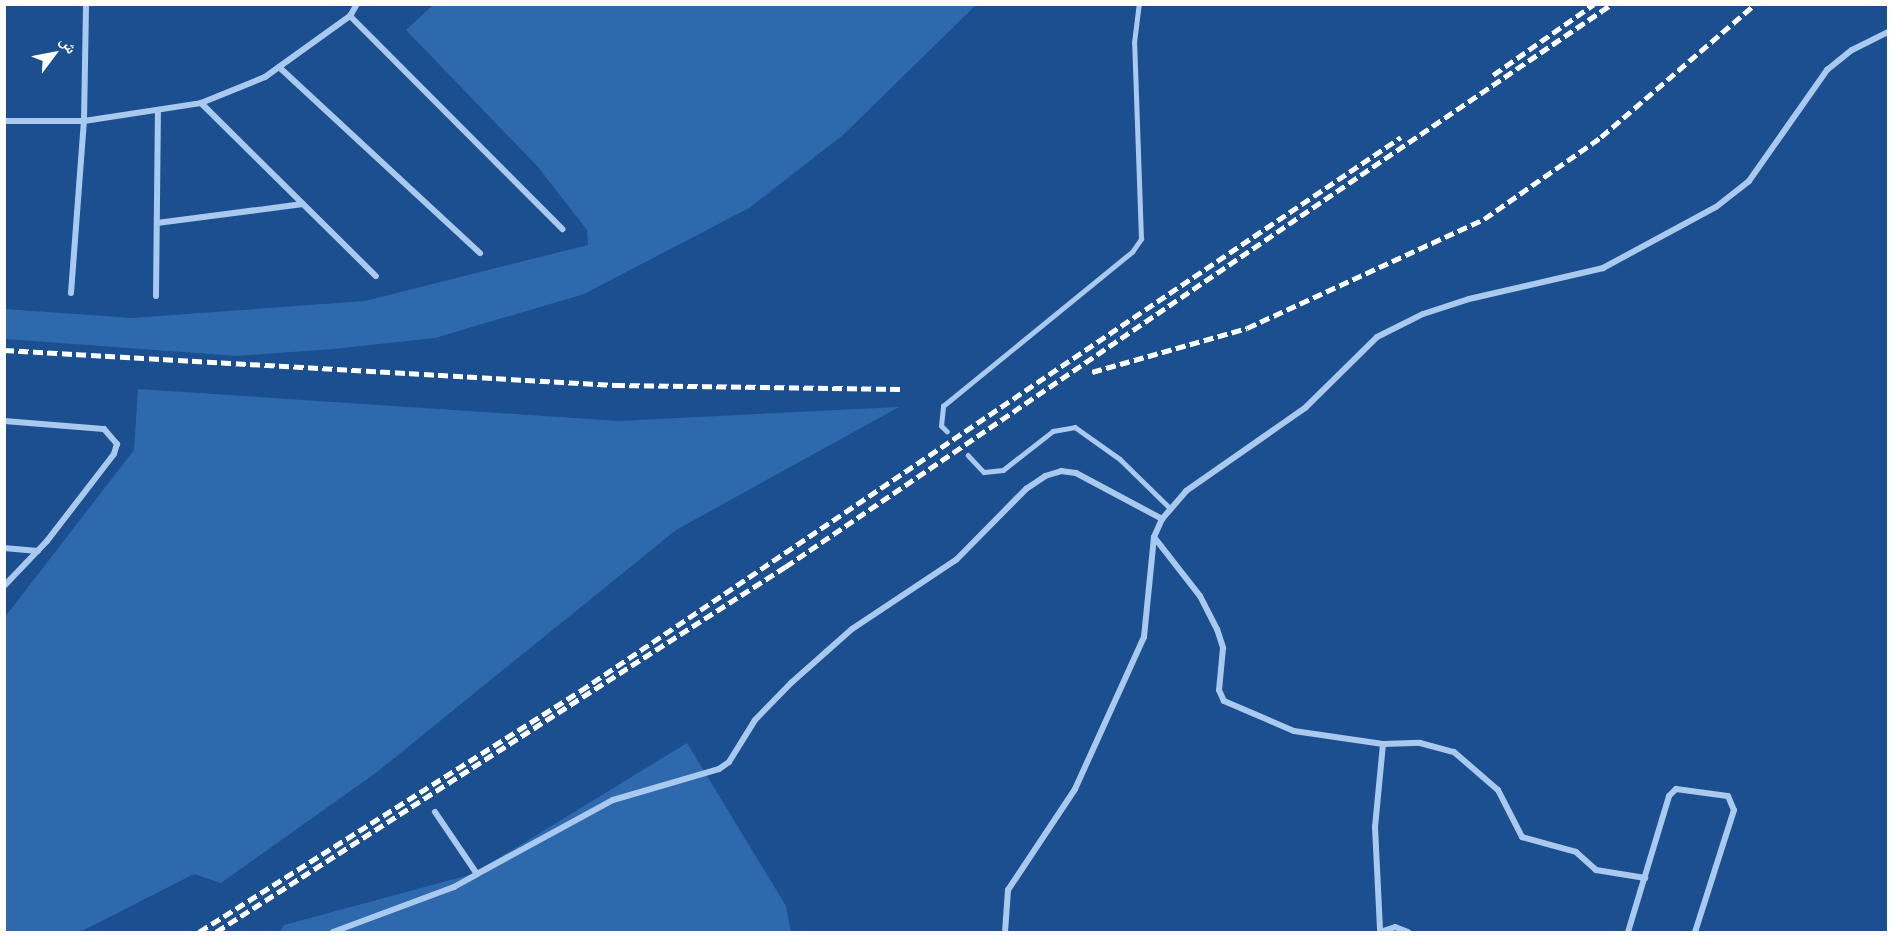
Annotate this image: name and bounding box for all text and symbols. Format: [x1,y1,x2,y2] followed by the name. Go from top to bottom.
[24,24,84,84] north arrow
[56,32,82,57] text: ش

